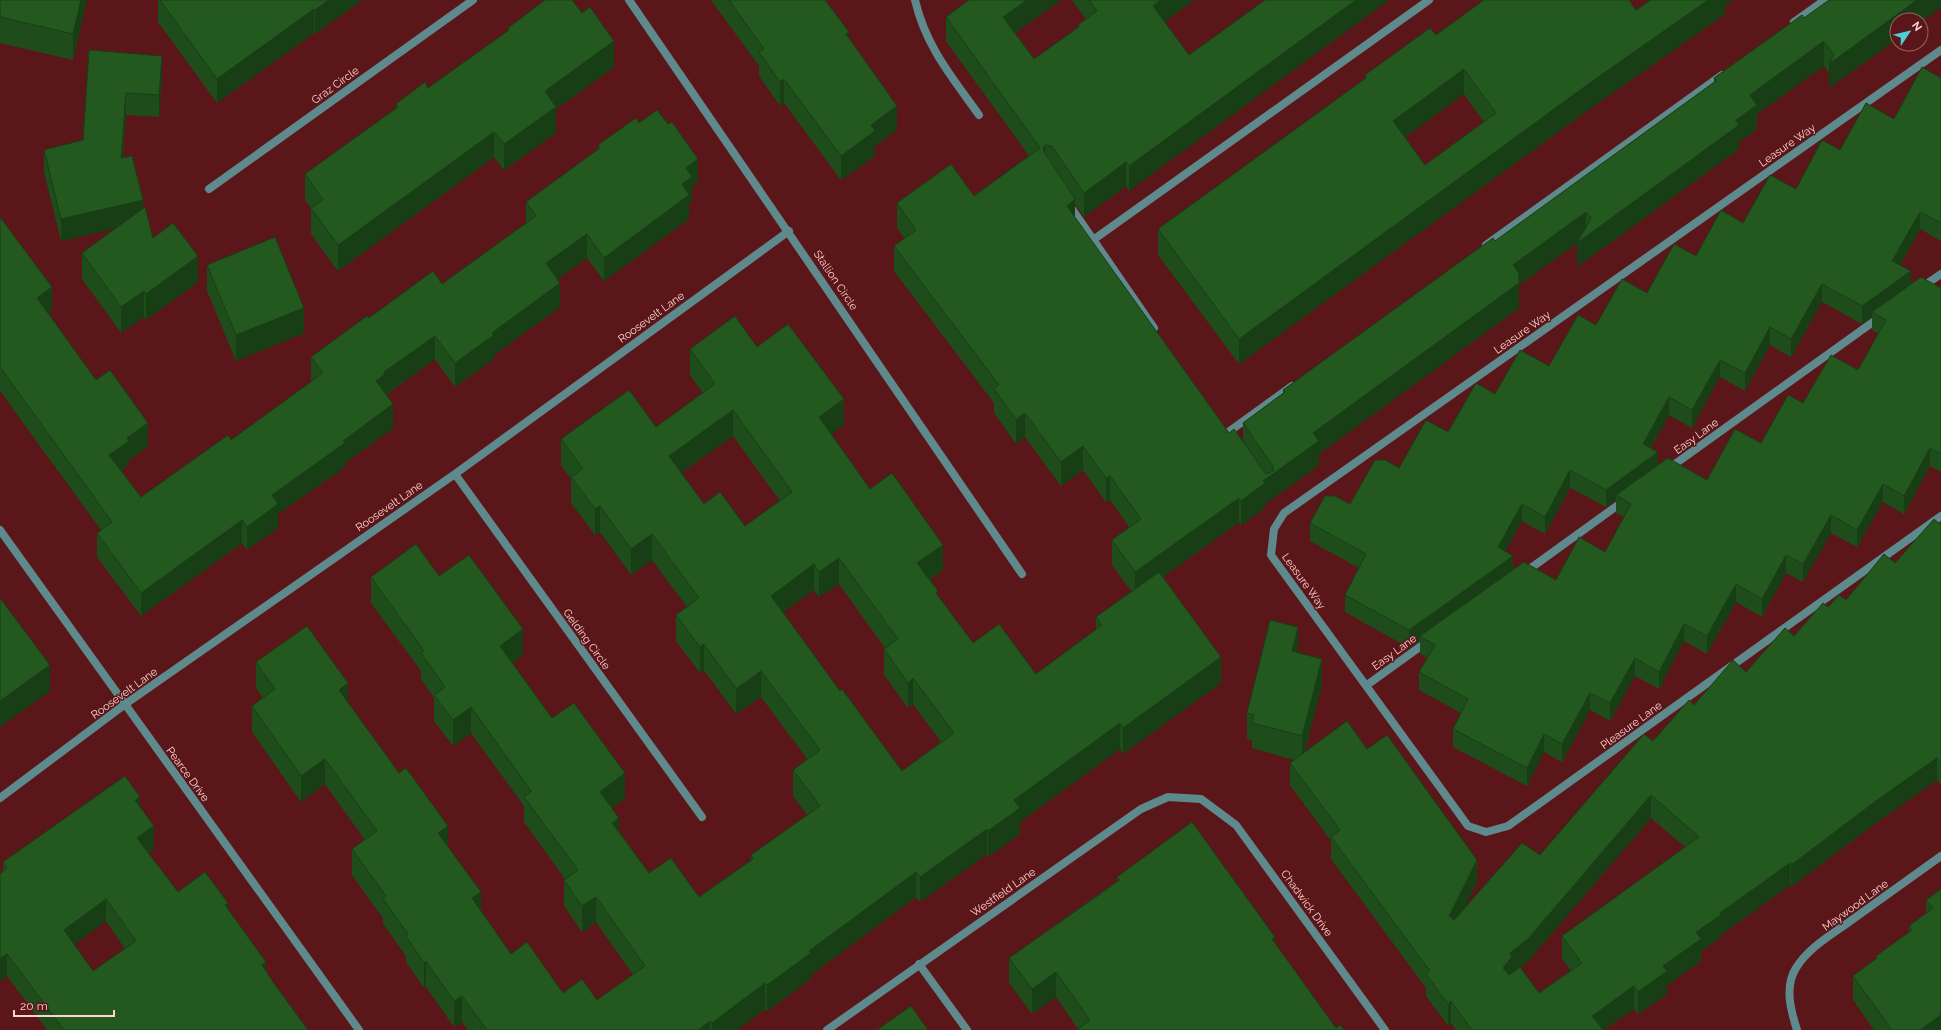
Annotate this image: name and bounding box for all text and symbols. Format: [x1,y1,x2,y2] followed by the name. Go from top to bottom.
[1889,12,1929,52] north arrow
[1909,19,1925,34] text: N
[309,64,362,107] street label: Graz Circle
[1757,121,1818,170] street label: Leasure Way
[811,248,861,313] street label: Stallion Circle
[616,289,687,346] street label: Roosevelt Lane
[1492,308,1553,357] street label: Leasure Way
[1672,416,1721,457] street label: Easy Lane
[353,478,426,534] street label: Roosevelt Lane
[1279,551,1328,612] street label: Leasure Way
[560,606,613,673] street label: Gelding Circle
[1370,632,1419,673] street label: Easy Lane
[89,665,160,722] street label: Roosevelt Lane
[1598,699,1665,752] street label: Pleasure Lane
[163,744,212,805] street label: Pearce Drive
[968,865,1039,920] street label: Westfield Lane
[1278,867,1335,940] street label: Chadwick Drive
[1820,877,1891,934] street label: Maywood Lane
[14,992,114,1018] scale bar
[20,999,48,1013] text: 20 m

